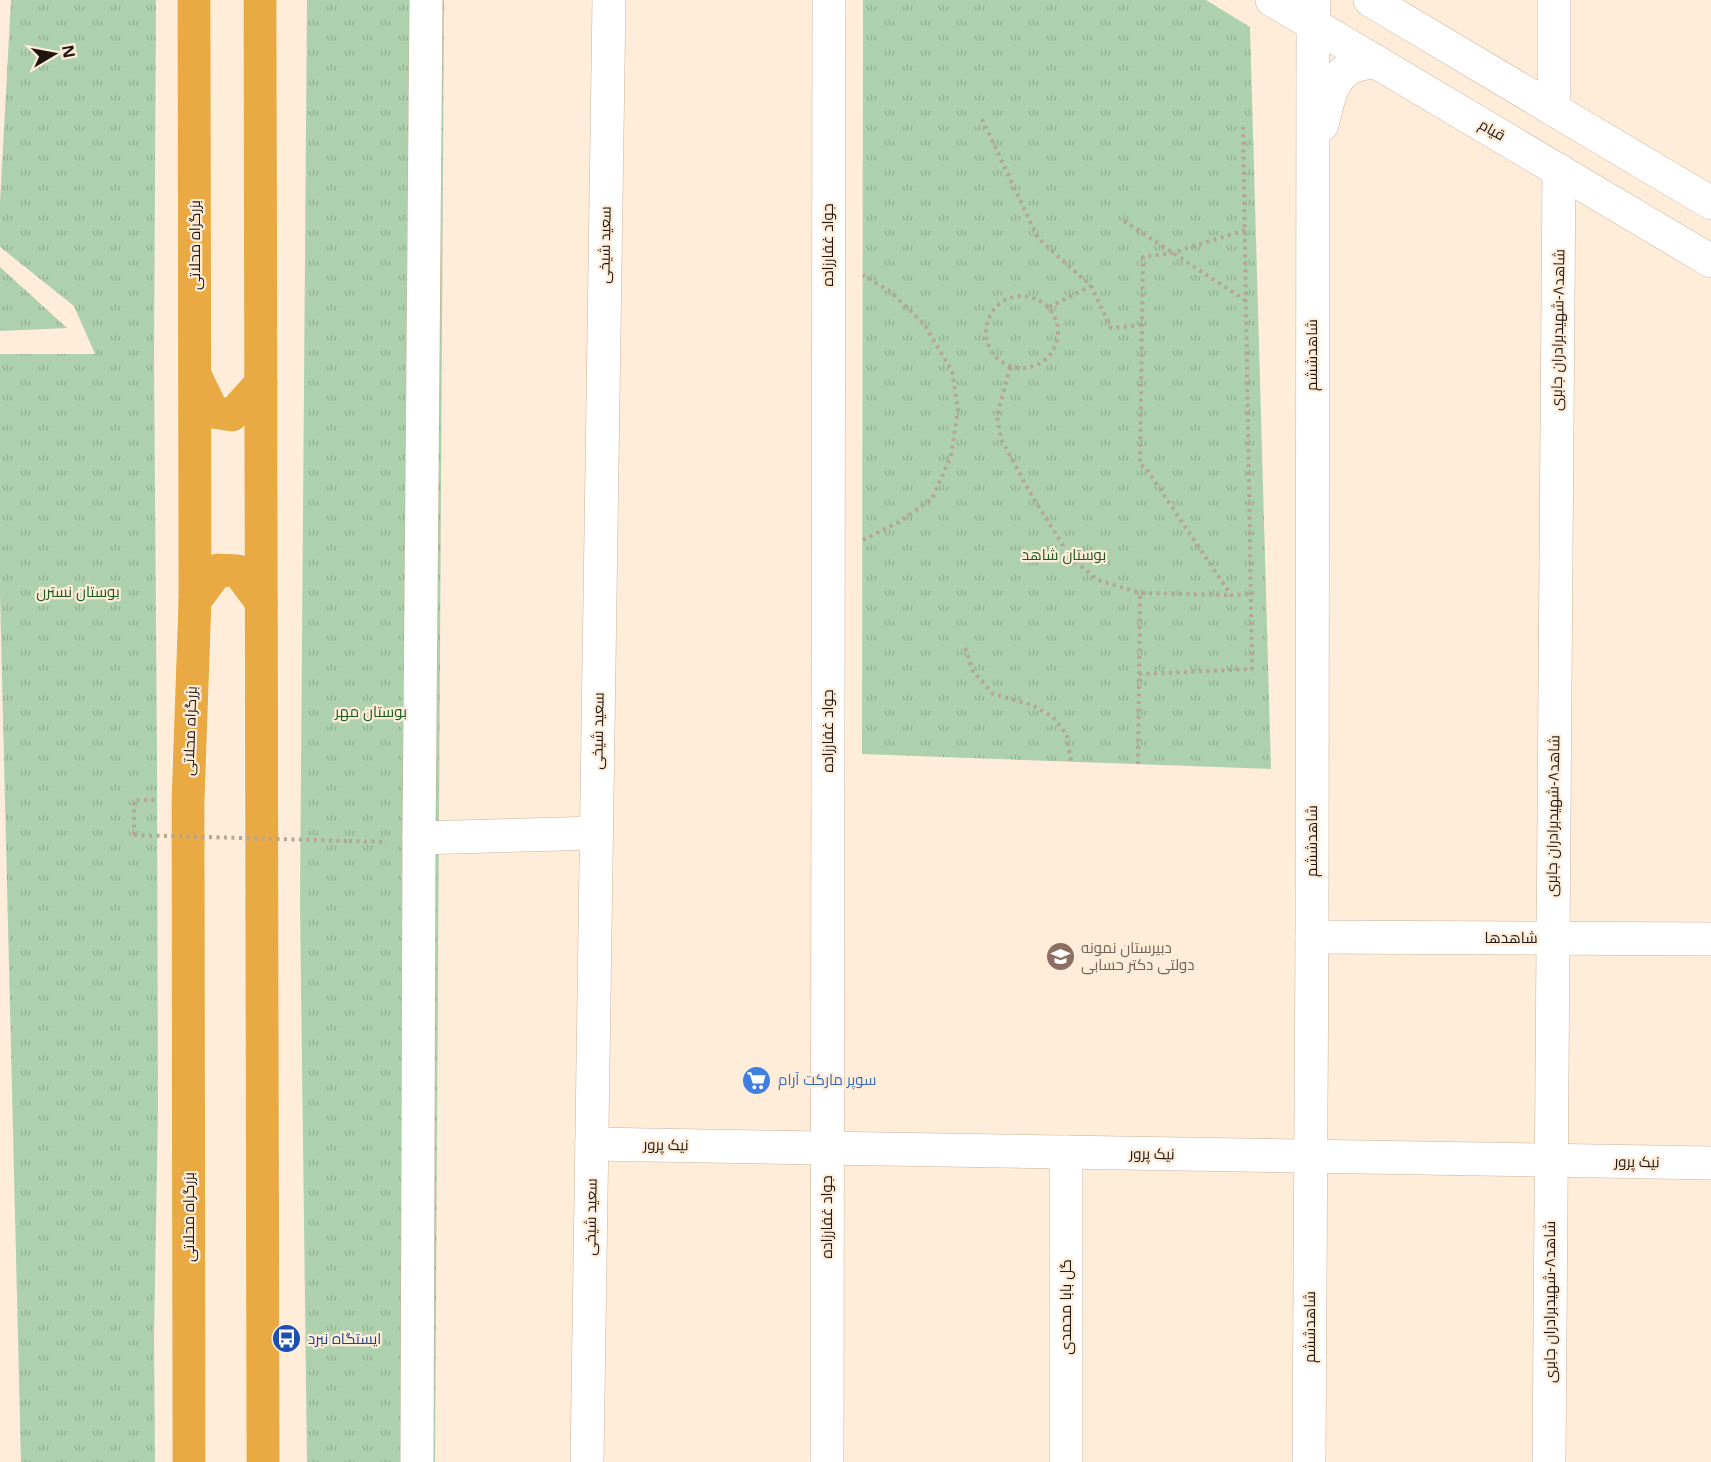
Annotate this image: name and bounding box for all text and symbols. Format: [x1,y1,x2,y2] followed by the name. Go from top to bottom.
[24,24,84,84] north arrow
[57,43,81,60] text: N
[1475,114,1509,145] street label: قیام
[184,200,205,290] street label: بزرگراه محلاتی
[817,204,837,287] street label: جواد غفارزاده
[593,206,616,284] street label: سعید شیخی
[1546,249,1569,411] street label: شاهد۸-شهیدبرادران جابری
[1301,319,1322,391] street label: شاهدششم
[1022,544,1106,565] park label: بوستان شاهد
[36,581,120,602] park label: بوستان نسترن
[177,686,202,776] street label: بزرگراه محلاتی
[817,690,837,773] street label: جواد غفارزاده
[586,692,609,770] street label: سعید شیخی
[334,701,407,722] park label: بوستان مهر
[1541,735,1564,897] street label: شاهد۸-شهیدبرادران جابری
[1301,805,1322,877] street label: شاهدششم
[1484,927,1538,947] street label: شاهدها
[1081,937,1194,975] place label: دبیرستان نمونه دولتی دکتر حسابی
[1044,941,1076,973] school or university icon: دبیرستان نمونه دولتی دکتر حسابی
[741,1064,773,1096] supermarket icon: سوپر مارکت آرام
[778,1069,876,1090] place label: سوپر مارکت آرام
[642,1134,689,1155] street label: نیک پرور
[1128,1143,1175,1164] street label: نیک پرور
[1613,1151,1660,1172] street label: نیک پرور
[178,1172,199,1262] street label: بزرگراه محلاتی
[816,1176,836,1259] street label: جواد غفارزاده
[579,1178,602,1256] street label: سعید شیخی
[1539,1221,1560,1383] street label: شاهد۸-شهیدبرادران جابری
[1055,1259,1076,1355] street label: گل بابا محمدی
[1299,1291,1320,1363] street label: شاهدششم
[271,1323,303,1355] bus stop icon: ایستگاه نبرد
[308,1328,381,1348] place label: ایستگاه نبرد

